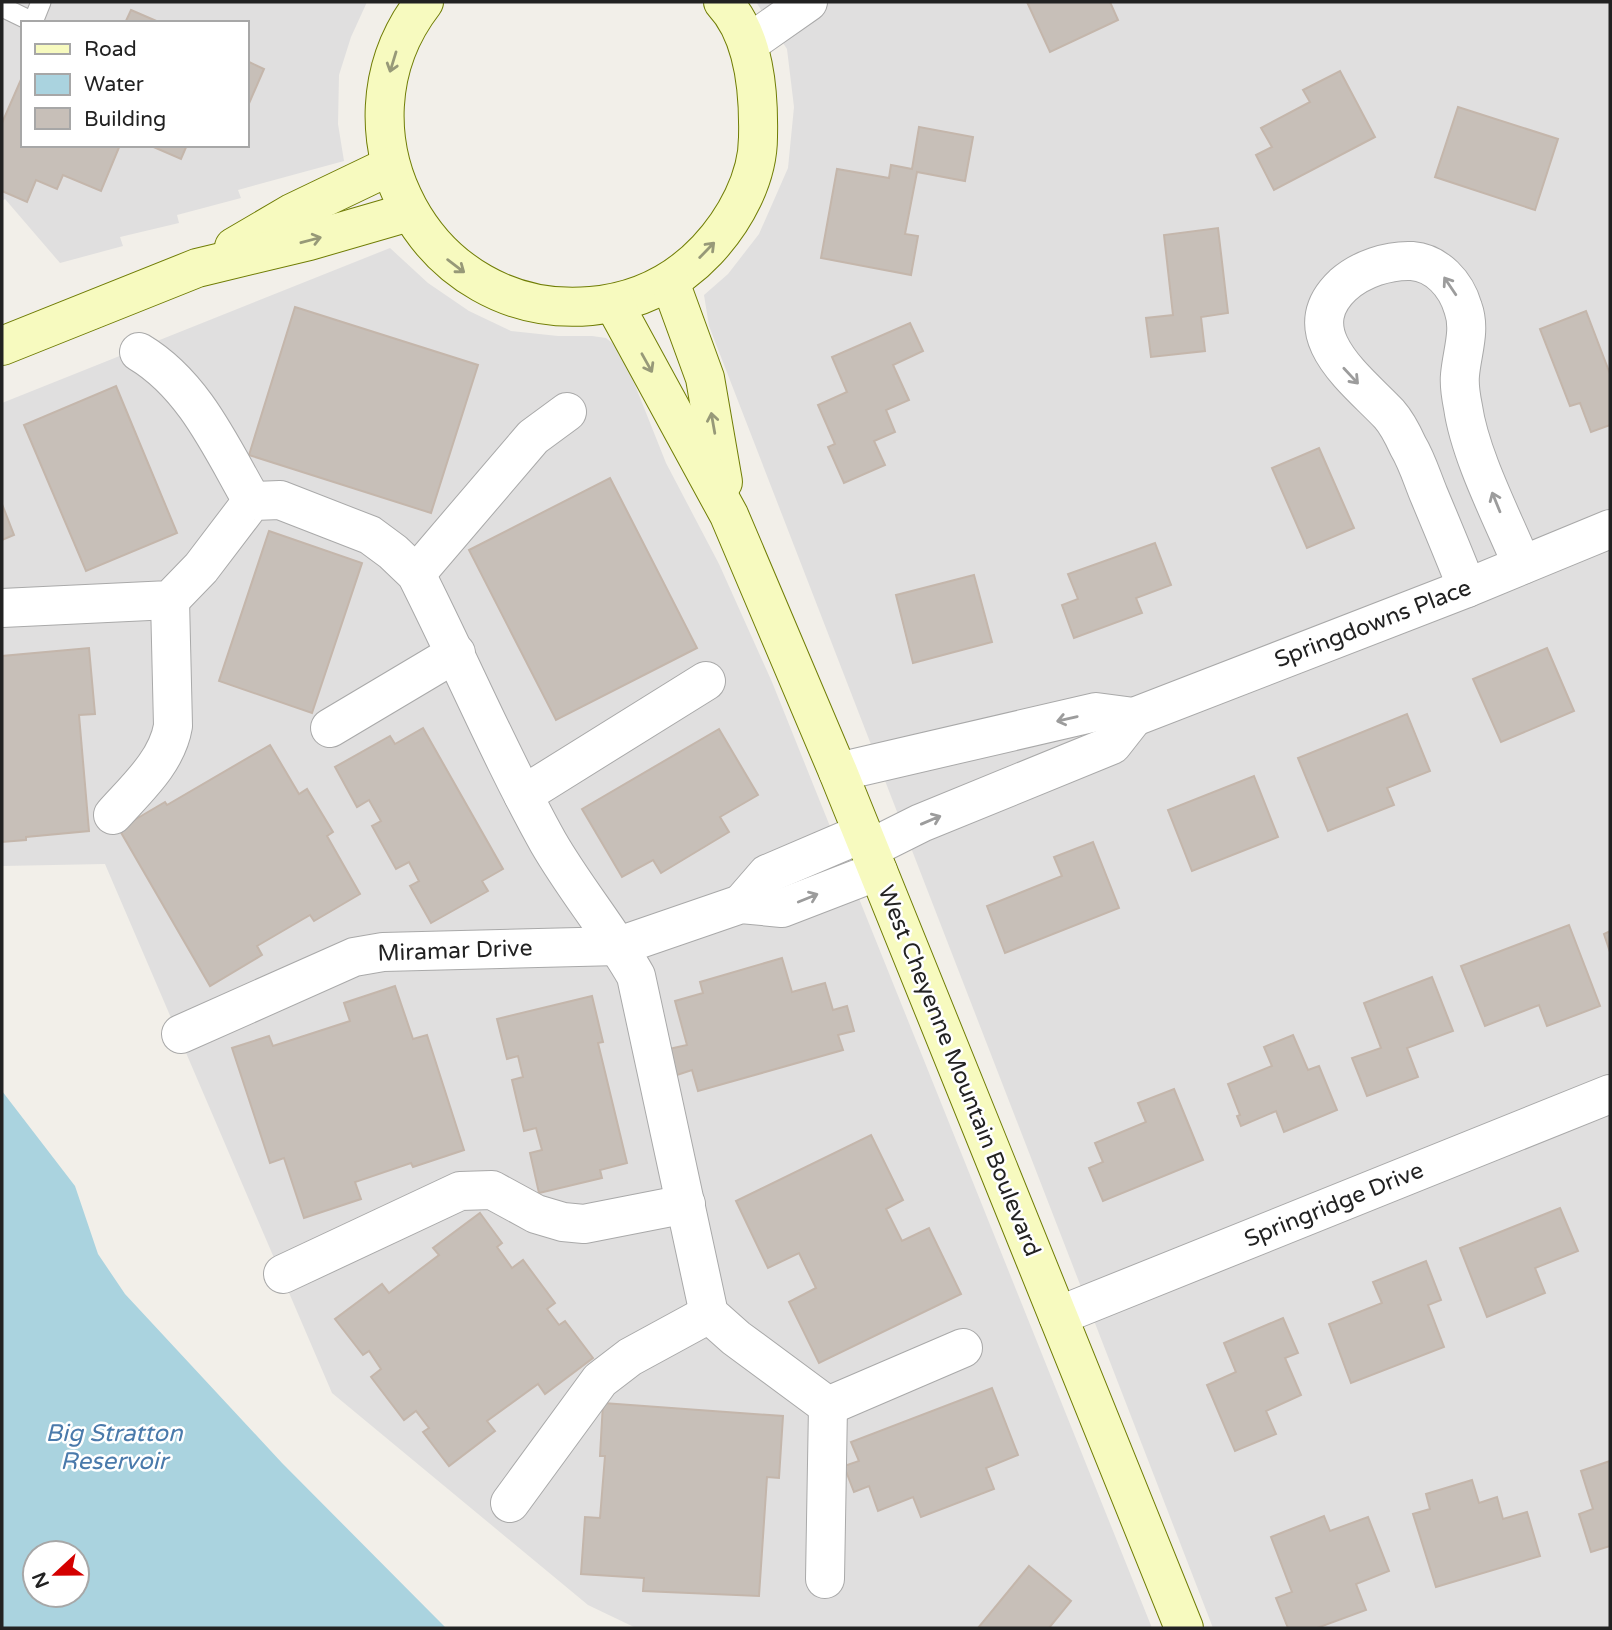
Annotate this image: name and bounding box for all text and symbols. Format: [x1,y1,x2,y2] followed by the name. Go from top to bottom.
[21,21,248,147] legend
[84,37,137,62] text: Road
[386,51,399,73] one-way arrow
[84,72,144,97] text: Water
[84,107,166,132] text: Building
[300,233,322,246] one-way arrow
[698,242,715,259] one-way arrow
[447,258,465,273] one-way arrow
[1443,277,1458,296] one-way arrow
[640,353,654,373] one-way arrow
[1343,367,1359,385] one-way arrow
[706,413,719,435] one-way arrow
[1489,492,1502,514] one-way arrow
[1271,574,1475,674] street label: Springdowns Place
[1056,712,1079,726] one-way arrow
[920,812,941,825] one-way arrow
[872,881,1046,1261] street label: West Cheyenne Mountain Boulevard
[796,890,818,903] one-way arrow
[377,934,533,968] street label: Miramar Drive
[1240,1156,1428,1254] street label: Springridge Drive
[46,1419,184,1476] water label: Big Stratton Reservoir
[21,1539,91,1609] north arrow
[28,1569,54,1591] text: N

